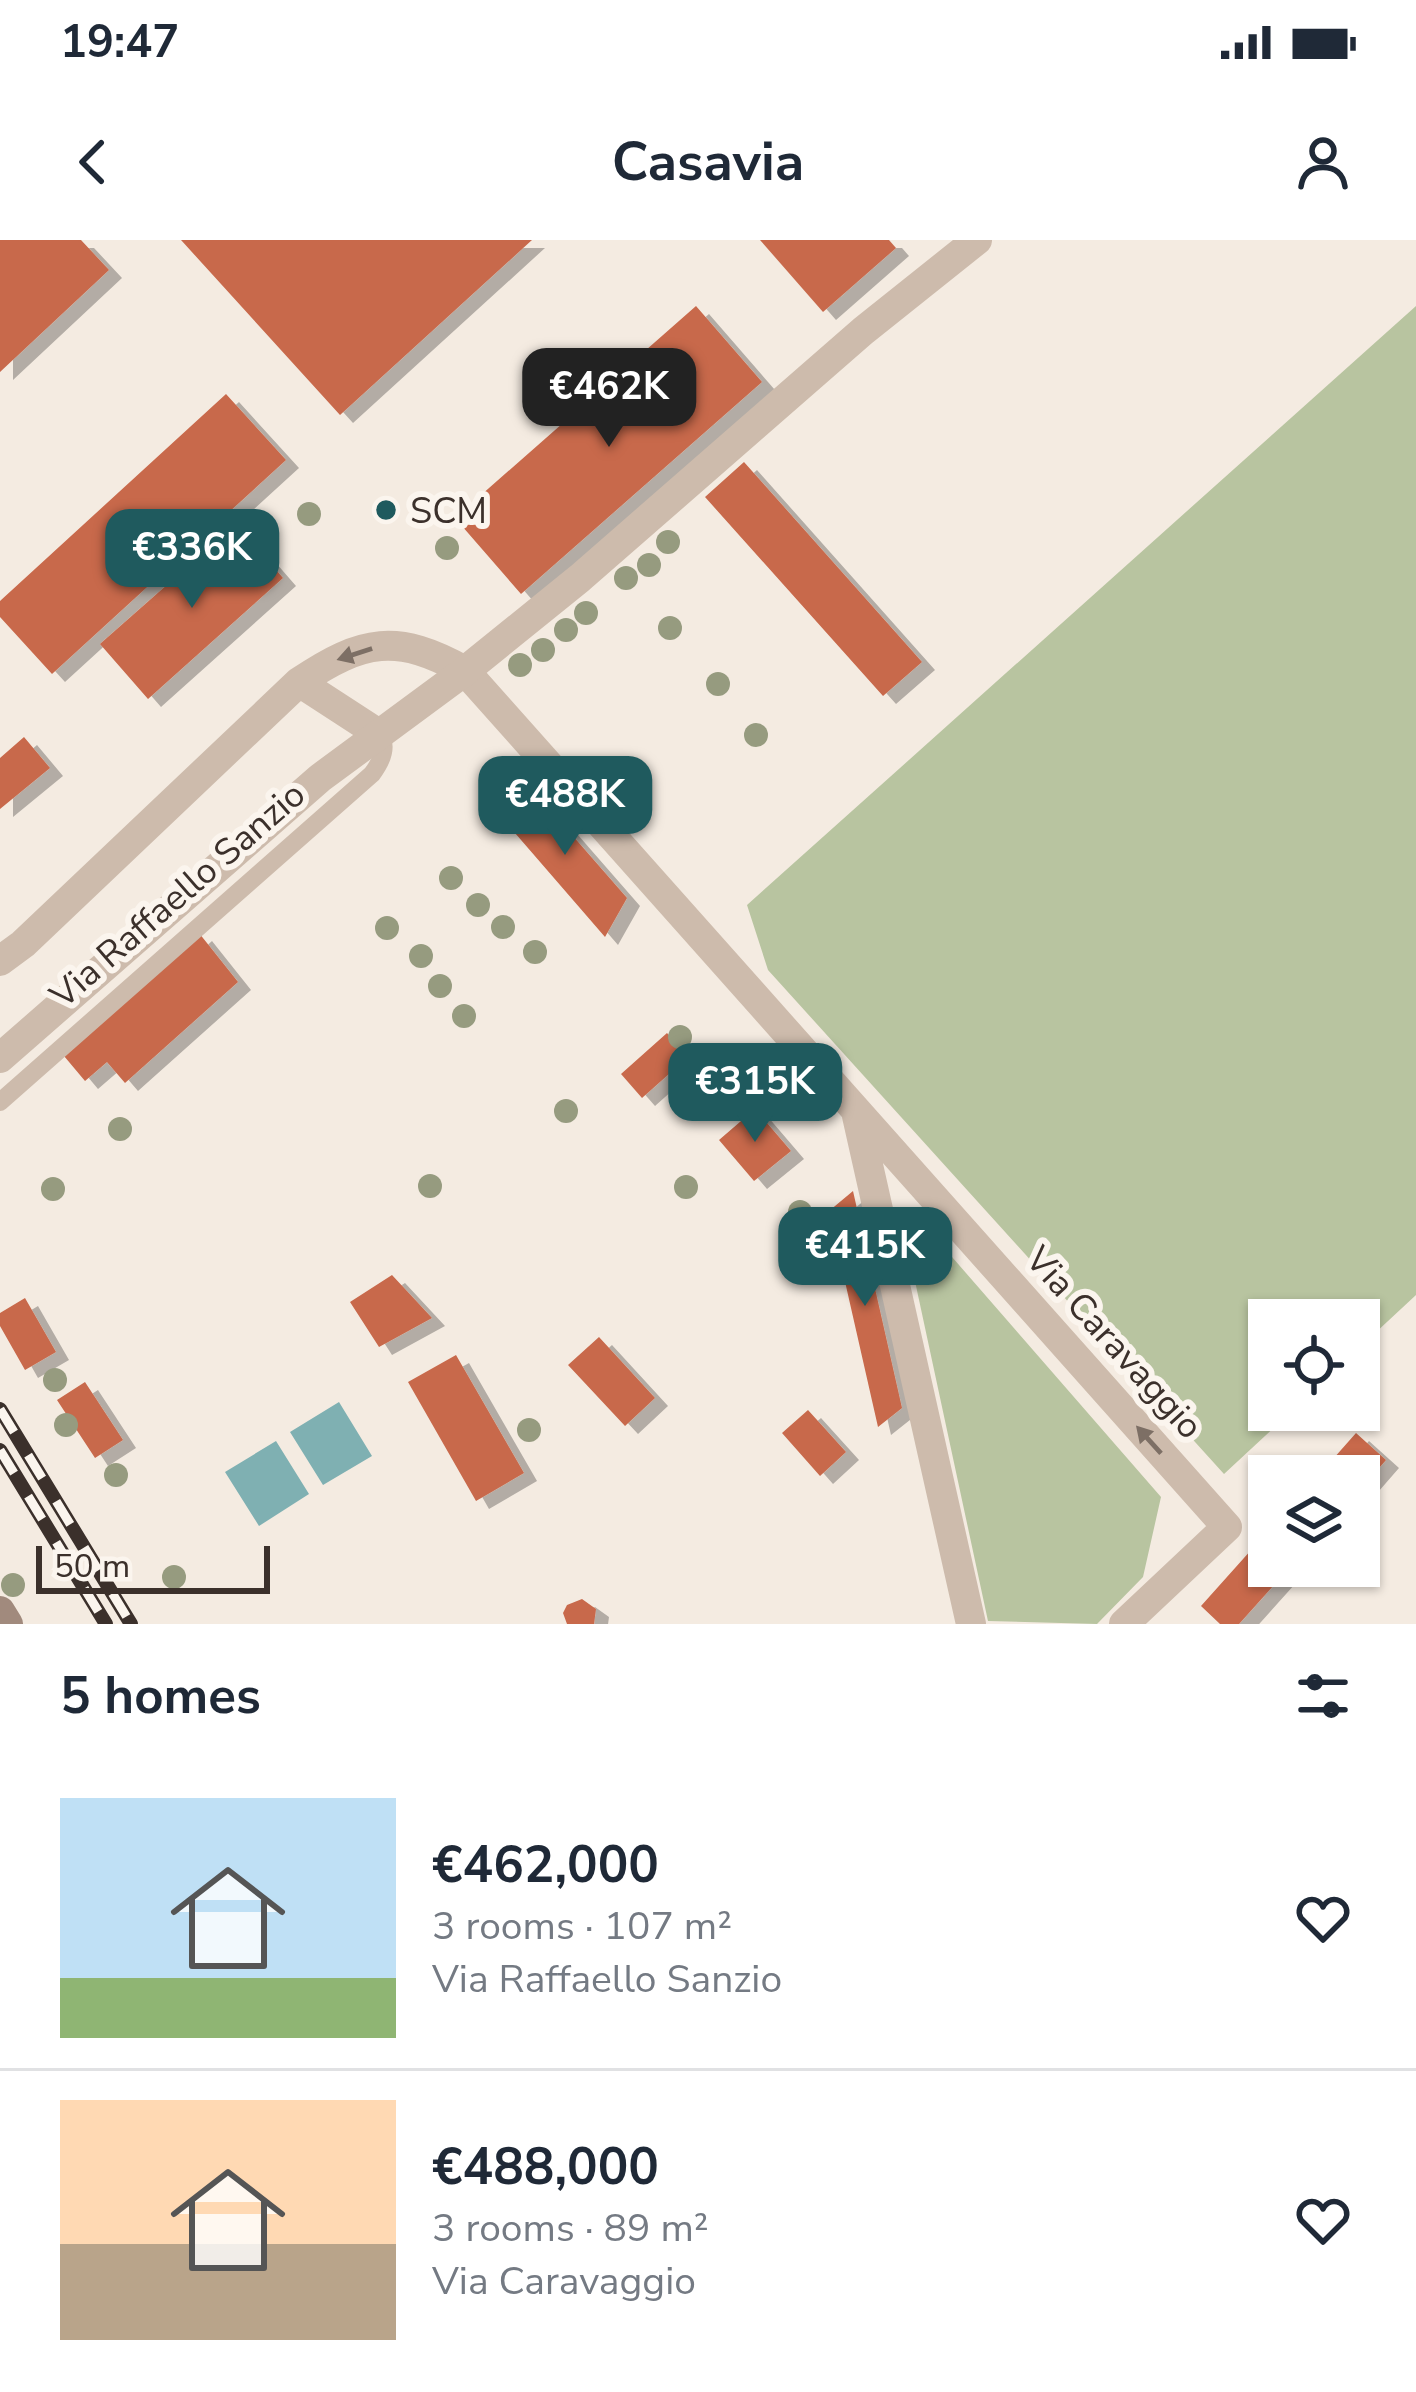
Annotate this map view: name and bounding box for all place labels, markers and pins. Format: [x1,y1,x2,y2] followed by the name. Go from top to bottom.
[525,348,693,450] pin: €462K
[410,487,487,536] place label: SCM
[373,497,399,523] marker: SCM
[108,509,276,611] pin: €336K
[481,756,649,858] pin: €488K
[671,1043,839,1145] pin: €315K
[781,1207,949,1309] pin: €415K

